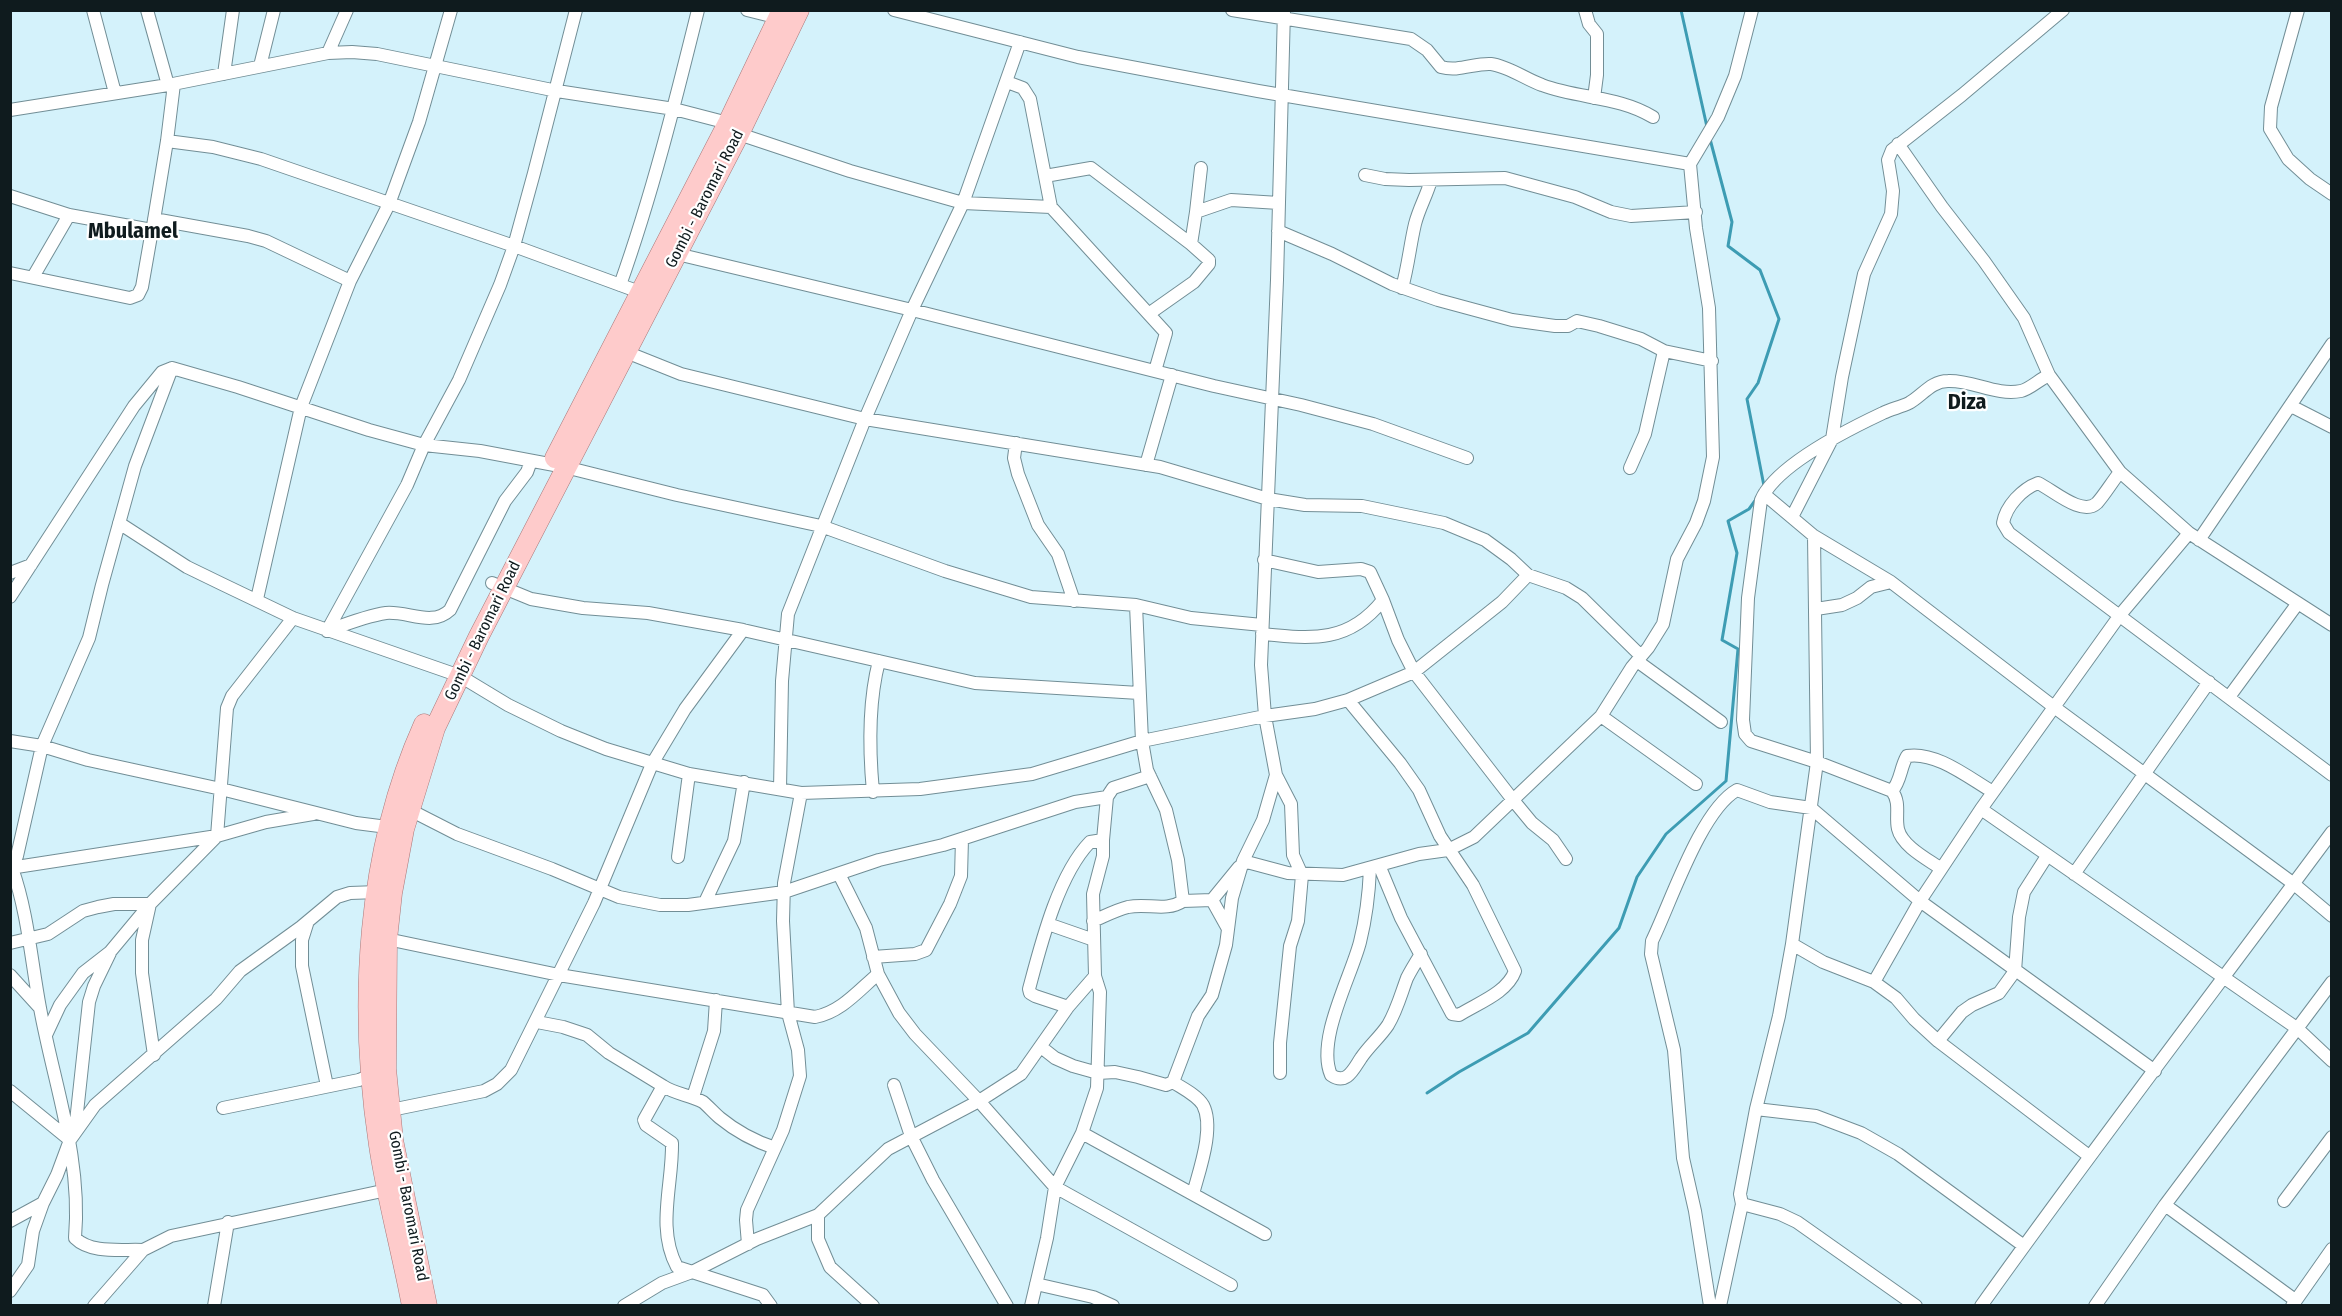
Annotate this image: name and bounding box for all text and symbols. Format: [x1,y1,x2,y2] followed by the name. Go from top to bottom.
[662,127,748,271] street label: Gombi - Baromari Road
[88,219,178,245] district label: Mbulamel
[1948,390,1986,416] district label: Diza
[441,558,525,704] street label: Gombi - Baromari Road
[384,1129,432,1283] street label: Gombi - Baromari Road

